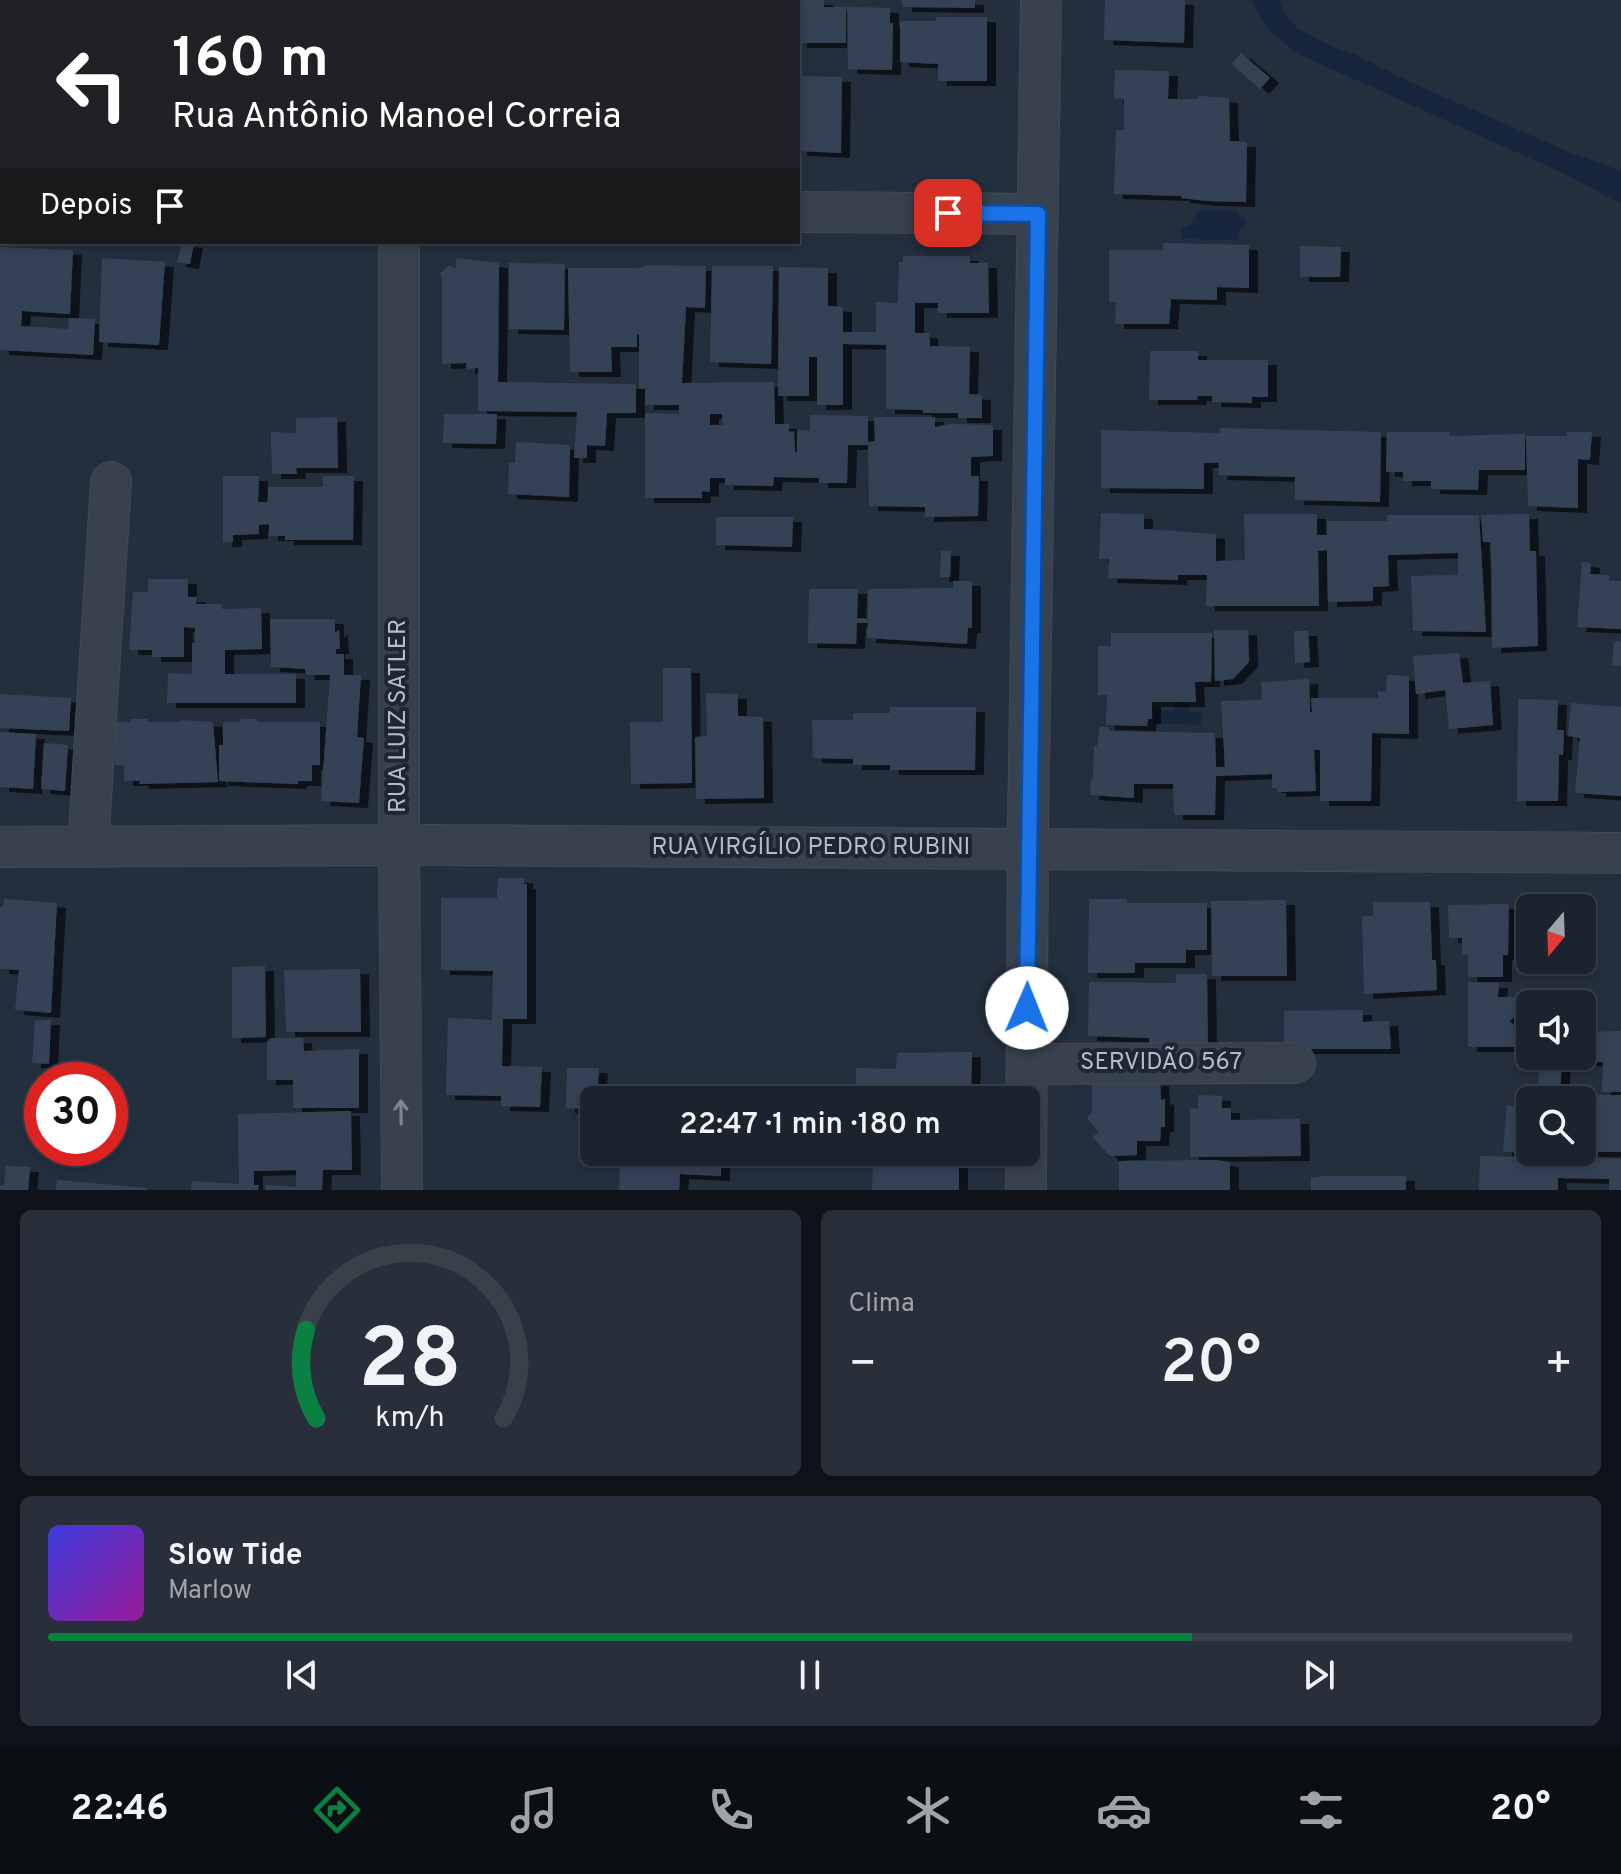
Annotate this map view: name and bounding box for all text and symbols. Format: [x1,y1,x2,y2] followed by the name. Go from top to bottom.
[172,26,329,96] text: 160 m
[40,32,144,136] icon: left
[172,95,621,141] text: Rua Antônio Manoel Correia
[914,179,982,247] pin
[148,184,192,228] icon: arrive
[40,188,132,225] text: Depois
[926,191,970,235] icon: arrive
[384,619,414,813] street label: RUA LUIZ SATLER
[652,831,970,863] street label: RUA VIRGÍLIO PEDRO RUBINI
[1516,894,1596,974] north arrow
[1516,894,1596,1166] map controls
[985,966,1069,1050] position arrow
[1516,990,1596,1070] button: sound
[1080,1046,1242,1078] street label: SERVIDÃO 567
[24,1062,128,1166] speed limit sign: 30
[1516,1086,1596,1166] button: search
[394,1099,409,1126] one-way arrow
[679,1107,941,1144] text: 22:47 · 1 min · 180 m
[849,1288,915,1321] text: Clima
[359,1312,462,1417] text: 28
[1160,1328,1261,1404] text: 20°
[849,1338,877,1394] text: −
[1545,1338,1573,1394] text: +
[376,1401,445,1437] text: km/h
[168,1538,302,1575] text: Slow Tide
[168,1575,252,1608] text: Marlow
[280,1653,324,1697] icon: previous
[788,1653,832,1697] icon: pause
[1297,1653,1341,1697] icon: next
[309,1782,365,1838] icon: directions
[506,1782,562,1838] icon: music
[703,1782,759,1838] icon: phone
[900,1782,956,1838] icon: climate
[1096,1782,1152,1838] icon: car
[1293,1782,1349,1838] icon: filters
[70,1787,168,1833] text: 22:46
[1490,1787,1551,1833] text: 20°

